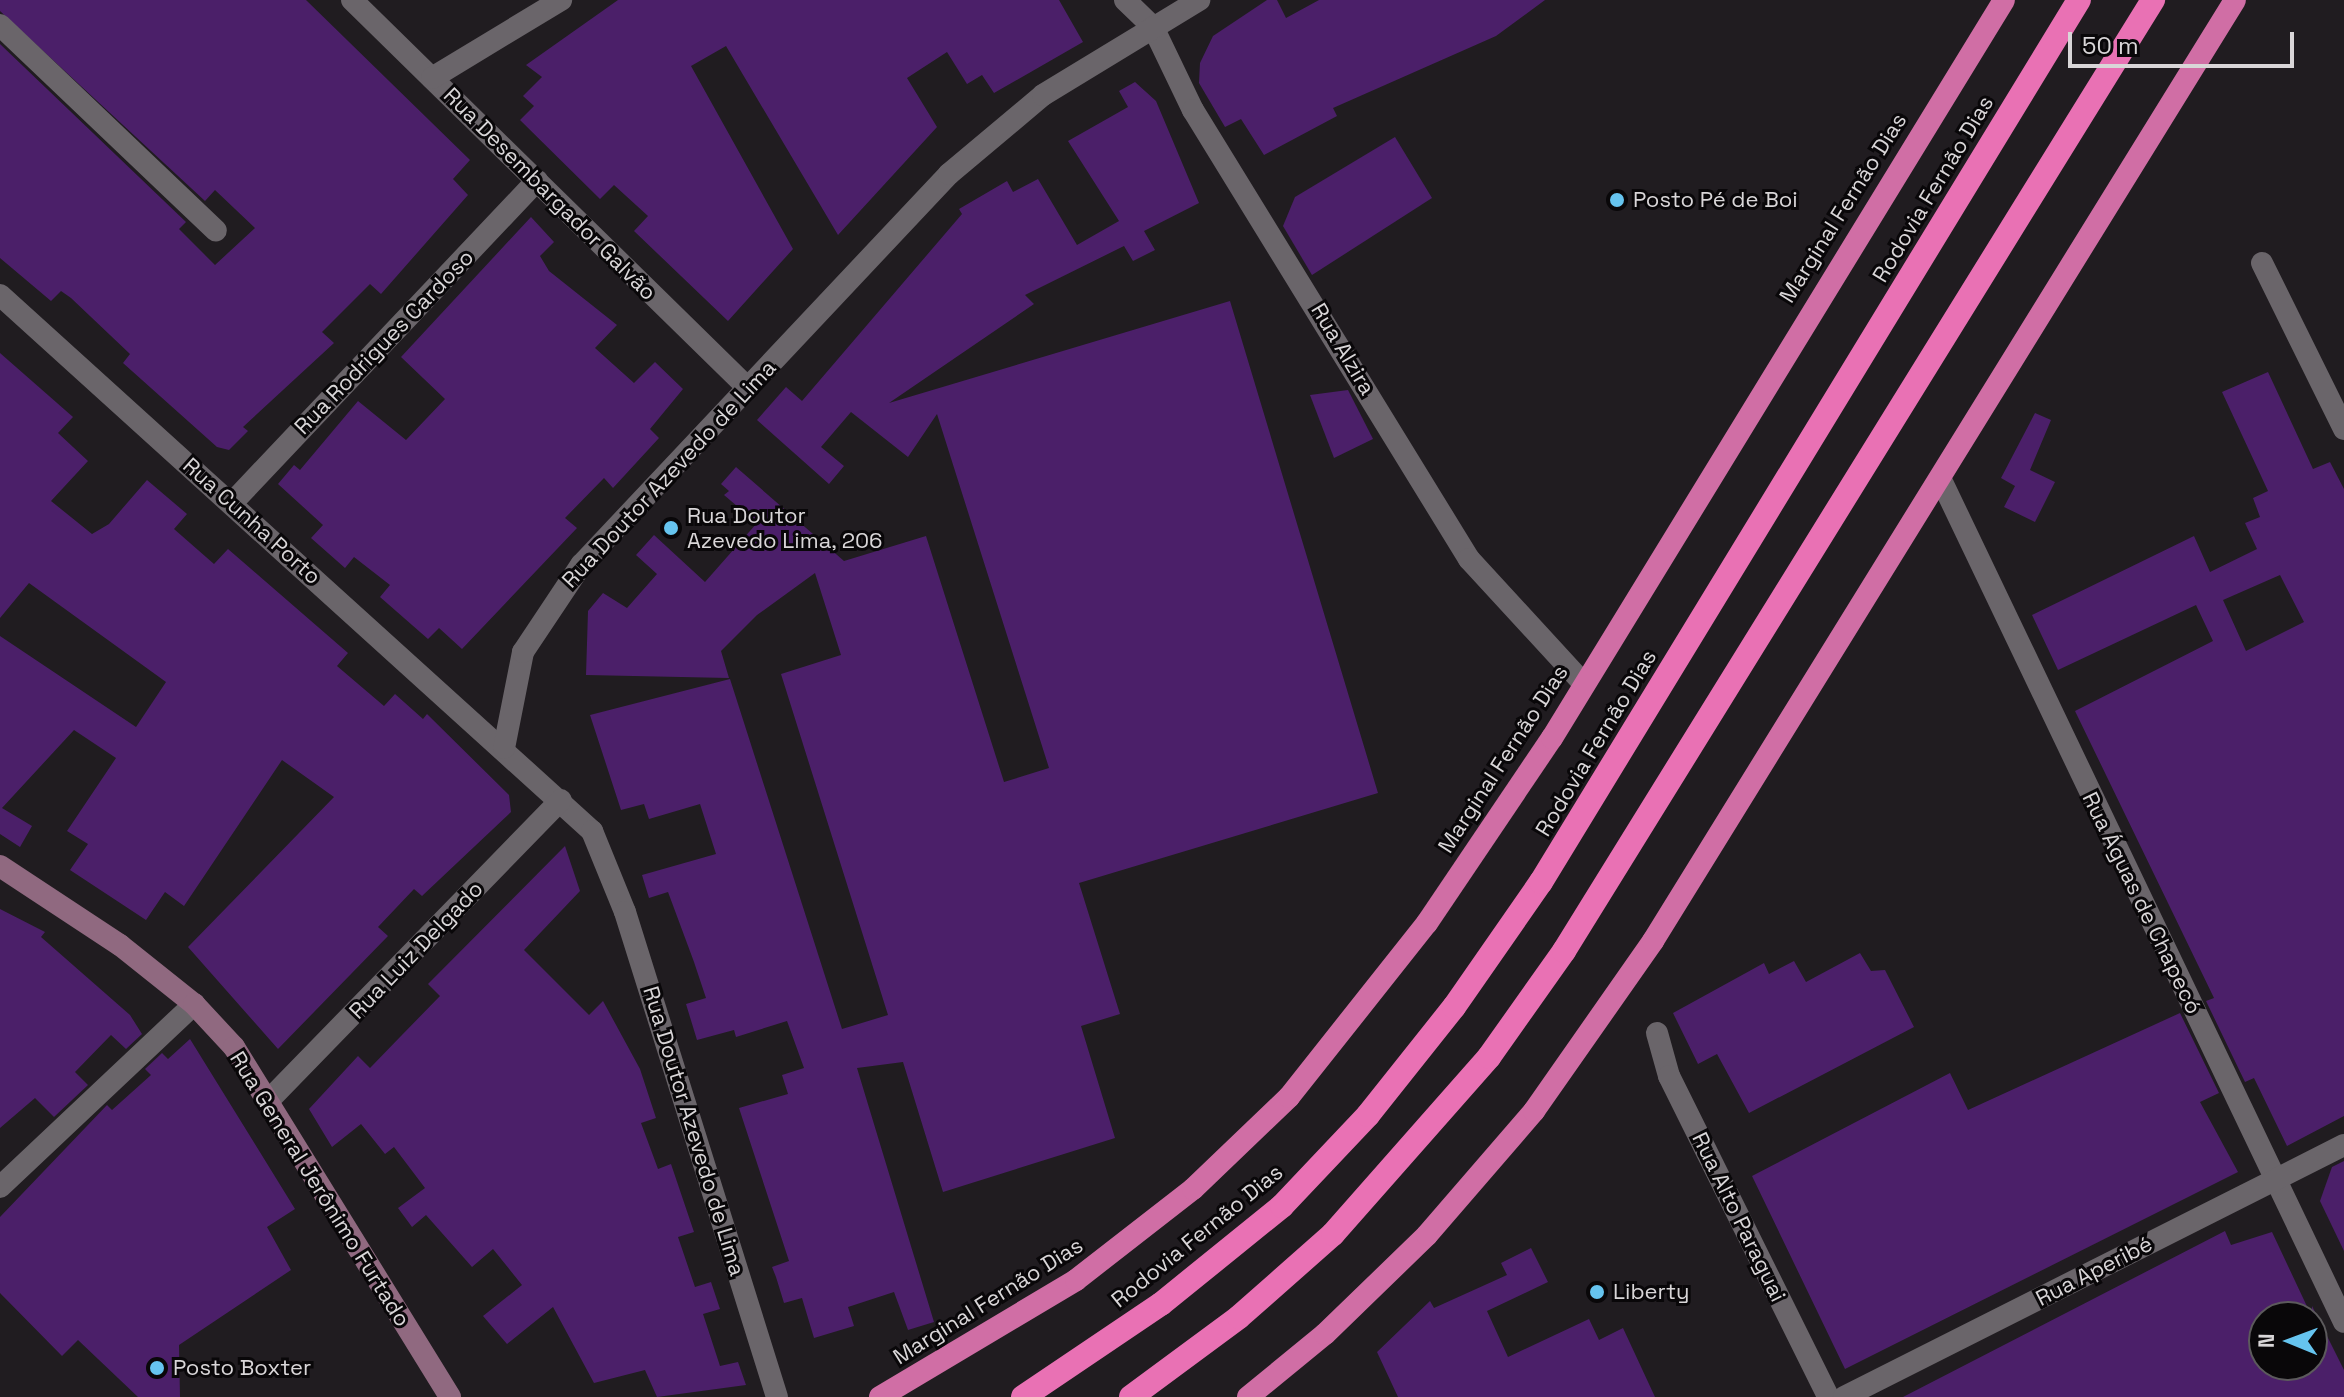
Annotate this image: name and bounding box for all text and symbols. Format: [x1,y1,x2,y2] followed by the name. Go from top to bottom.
[2072,16,2298,66] scale bar
[2082,30,2139,61] text: 50 m
[438,82,662,306] street label: Rua Desembargador Galvão
[1867,91,1999,287] street label: Rodovia Fernão Dias
[1774,108,1912,308] street label: Marginal Fernão Dias
[1633,187,1798,213] place label: Posto Pé de Boi
[1608,191,1626,209] marker: Posto Pé de Boi
[289,244,479,440] street label: Rua Rodrigues Cardoso
[1305,298,1381,400] street label: Rua Alzira
[556,355,782,593] street label: Rua Doutor Azevedo de Lima
[178,452,326,590] street label: Rua Cunha Porto
[687,502,883,554] place label: Rua Doutor Azevedo Lima, 206
[662,519,680,537] marker: Rua Doutor Azevedo Lima, 206
[1530,645,1662,841] street label: Rodovia Fernão Dias
[1432,660,1574,858] street label: Marginal Fernão Dias
[2077,788,2207,1018] street label: Rua Águas de Chapecó
[344,876,488,1024] street label: Rua Luiz Delgado
[637,983,751,1279] street label: Rua Doutor Azevedo de Lima
[224,1047,416,1331] street label: Rua General Jerônimo Furtado
[1686,1128,1792,1306] street label: Rua Alto Paraguai
[1106,1159,1288,1313] street label: Rodovia Fernão Dias
[2031,1230,2157,1312] street label: Rua Aperibé
[888,1232,1088,1370] street label: Marginal Fernão Dias
[1613,1279,1689,1305] place label: Liberty
[1588,1283,1606,1301] marker: Liberty
[2248,1301,2328,1381] north arrow
[2252,1333,2280,1348] text: N
[173,1355,311,1381] place label: Posto Boxter
[148,1359,166,1377] marker: Posto Boxter

